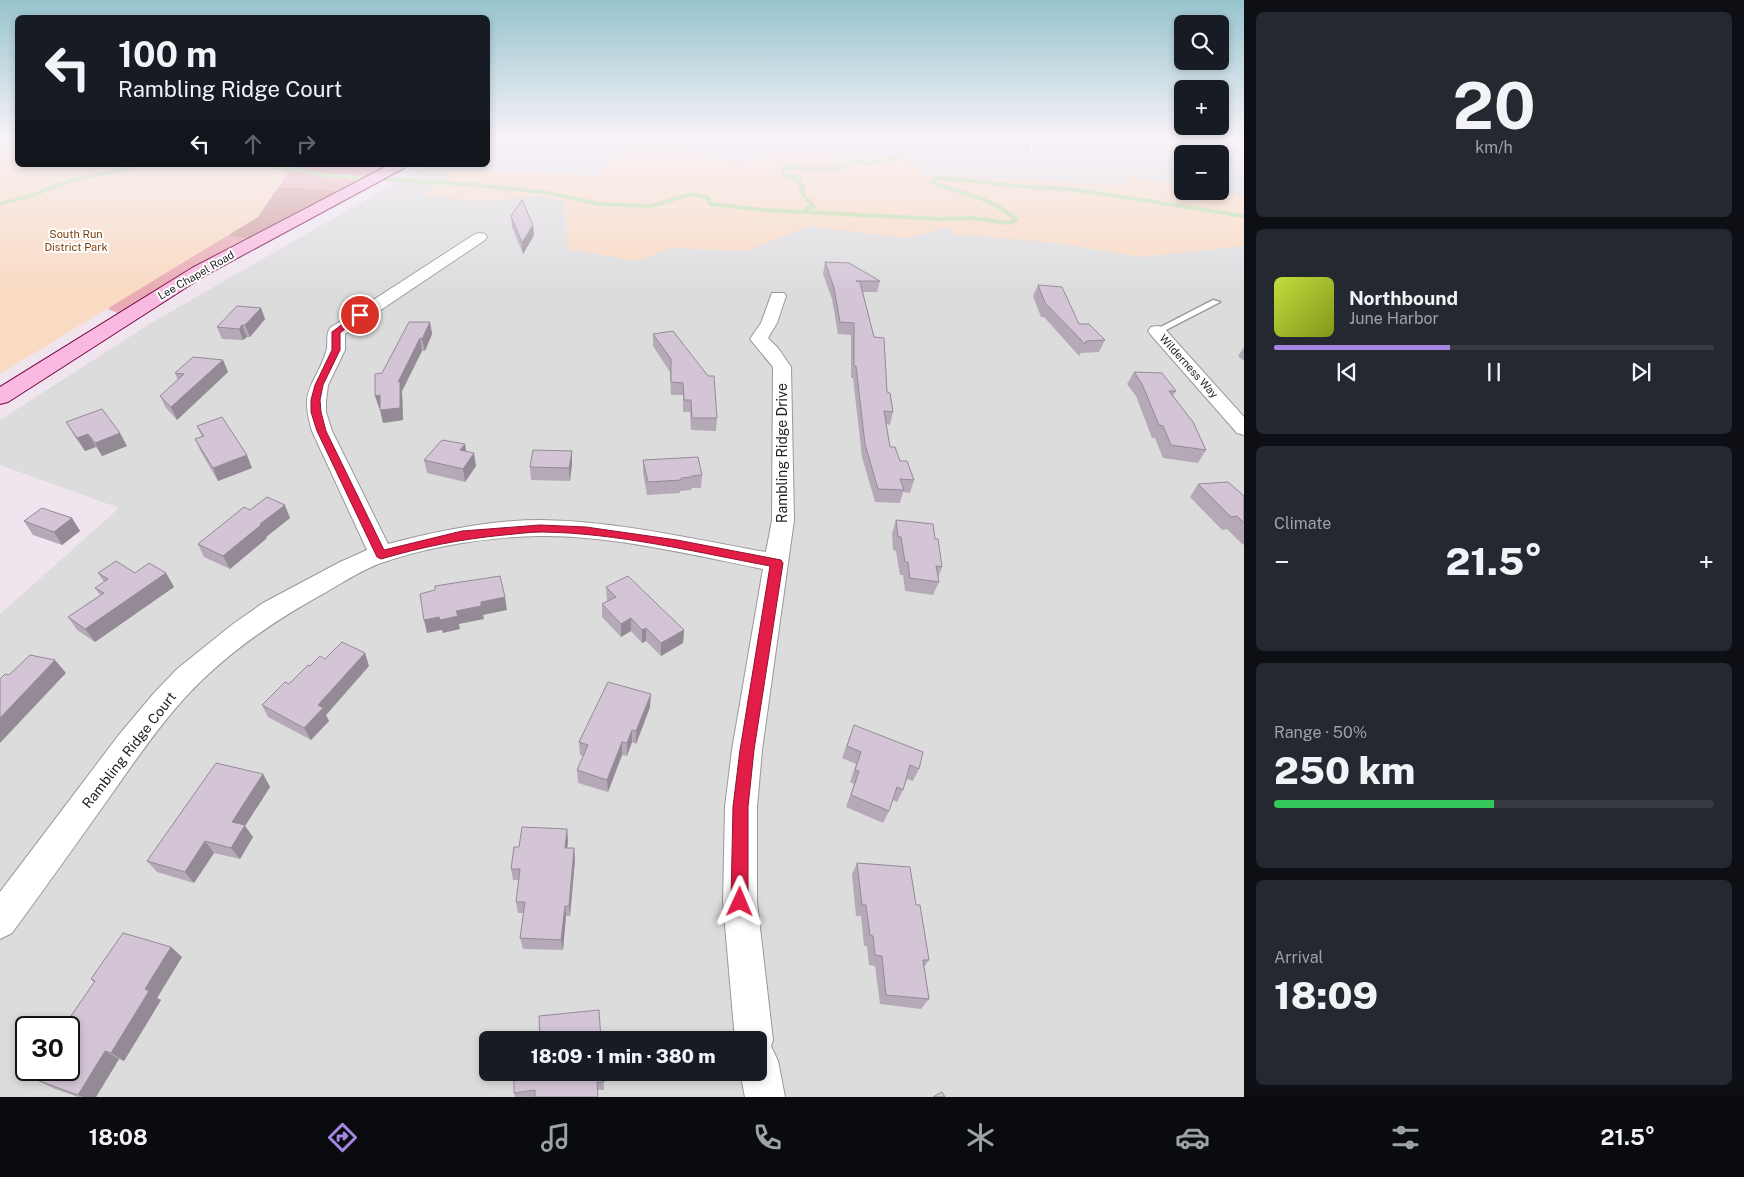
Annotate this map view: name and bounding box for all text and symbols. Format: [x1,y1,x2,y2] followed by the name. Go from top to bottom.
[1174,15,1229,200] map controls
[1174,15,1229,70] button: search
[118,34,217,75] text: 100 m
[35,35,100,100] icon: left
[1452,67,1536,144] text: 20
[118,76,342,102] text: Rambling Ridge Court
[1174,80,1229,135] button: +
[186,130,214,158] icon: left
[239,130,267,158] icon: ahead
[292,130,320,158] icon: right
[1475,138,1513,157] text: km/h
[1174,145,1229,200] button: −
[44,228,108,253] park label: South Run District Park
[156,248,236,302] street label: Lee Chapel Road
[1349,287,1458,309] text: Northbound
[339,294,381,336] pin
[346,301,374,329] icon: arrive
[1349,309,1439,328] text: June Harbor
[1157,332,1221,400] street label: Wilderness Way
[1333,358,1361,386] icon: previous
[1480,358,1508,386] icon: pause
[1627,358,1655,386] icon: next
[774,383,790,523] street label: Rambling Ridge Drive
[1274,514,1331,533] text: Climate
[1446,539,1542,584] text: 21.5°
[1274,545,1290,578] text: −
[1698,545,1714,578] text: +
[79,689,179,811] street label: Rambling Ridge Court
[1274,723,1367,742] text: Range · 50%
[1274,748,1415,793] text: 250 km
[713,875,765,927] position arrow
[1274,948,1323,967] text: Arrival
[1274,973,1378,1018] text: 18:09
[15,1016,80,1081] speed limit sign: 30
[530,1045,716,1067] text: 18:09 · 1 min · 380 m
[325,1120,360,1155] icon: directions
[538,1120,573,1155] icon: music
[750,1120,785,1155] icon: phone
[963,1120,998,1155] icon: climate
[1175,1120,1210,1155] icon: car
[1388,1120,1423,1155] icon: filters
[89,1124,148,1150] text: 18:08
[1601,1124,1655,1150] text: 21.5°

